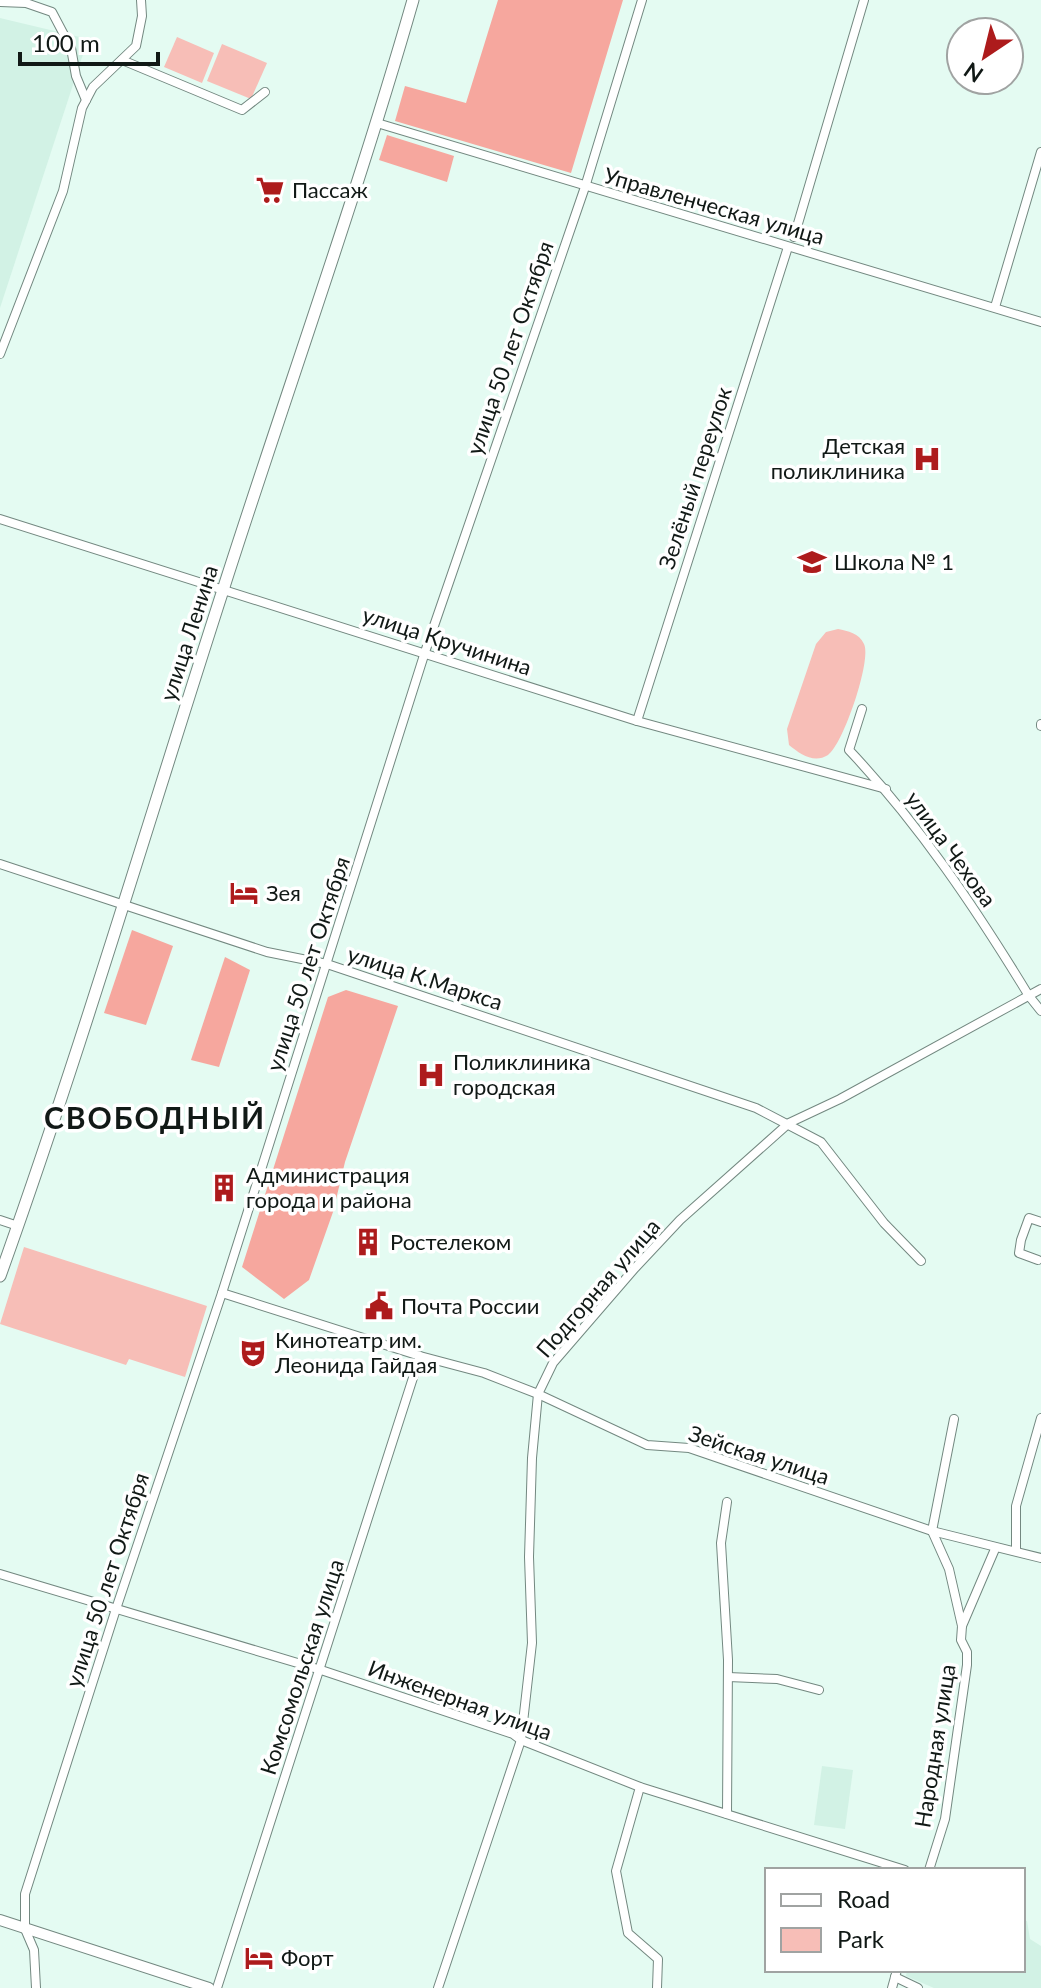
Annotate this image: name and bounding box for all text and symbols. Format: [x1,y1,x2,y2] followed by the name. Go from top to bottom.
[20,16,158,66] scale bar
[945,16,1025,96] north arrow
[32,28,100,57] text: 100 m
[959,57,988,89] text: N
[601,161,827,250] street label: Управленческая улица
[255,175,285,205] supermarket icon: Пассаж
[292,176,369,203] place label: Пассаж
[460,237,559,458] street label: улица 50 лет Октября
[652,383,737,572] street label: Зелёный переулок
[771,432,905,484] place label: Детская поликлиника
[912,444,942,474] hospital icon: Детская поликлиника
[797,547,827,577] school or university icon: Школа № 1
[834,548,954,575] place label: Школа № 1
[154,561,223,704] street label: улица Ленина
[359,600,535,681] street label: улица Кручинина
[900,786,1002,912] street label: улица Чехова
[260,853,355,1075] street label: улица 50 лет Октября
[229,878,259,908] hotel icon: Зея
[266,879,301,906] place label: Зея
[344,940,506,1015] street label: улица К.Маркса
[453,1048,591,1100] place label: Поликлиника городская
[416,1060,446,1090] hospital icon: Поликлиника городская
[44,1099,266,1135] district label: СВОБОДНЫЙ
[246,1161,412,1213] place label: Администрация города и района
[209,1173,239,1203] building icon: Администрация города и района
[530,1213,665,1362] street label: Подгорная улица
[353,1227,383,1257] building icon: Ростелеком
[390,1228,511,1255] place label: Ростелеком
[364,1291,394,1321] public building icon: Почта России
[401,1292,539,1319] place label: Почта России
[274,1326,437,1378] place label: Кинотеатр им. Леонида Гайдая
[238,1338,268,1368] theatre icon: Кинотеатр им. Леонида Гайдая
[685,1419,833,1490] street label: Зейская улица
[59,1469,154,1691] street label: улица 50 лет Октября
[254,1556,349,1778] street label: Комсомольская улица
[365,1654,556,1745] street label: Инженерная улица
[908,1662,961,1830] street label: Народная улица
[765,1868,1025,1972] legend
[837,1884,890,1913] text: Road
[837,1924,885,1953] text: Park
[244,1943,274,1973] hotel icon: Форт
[281,1944,334,1971] place label: Форт

